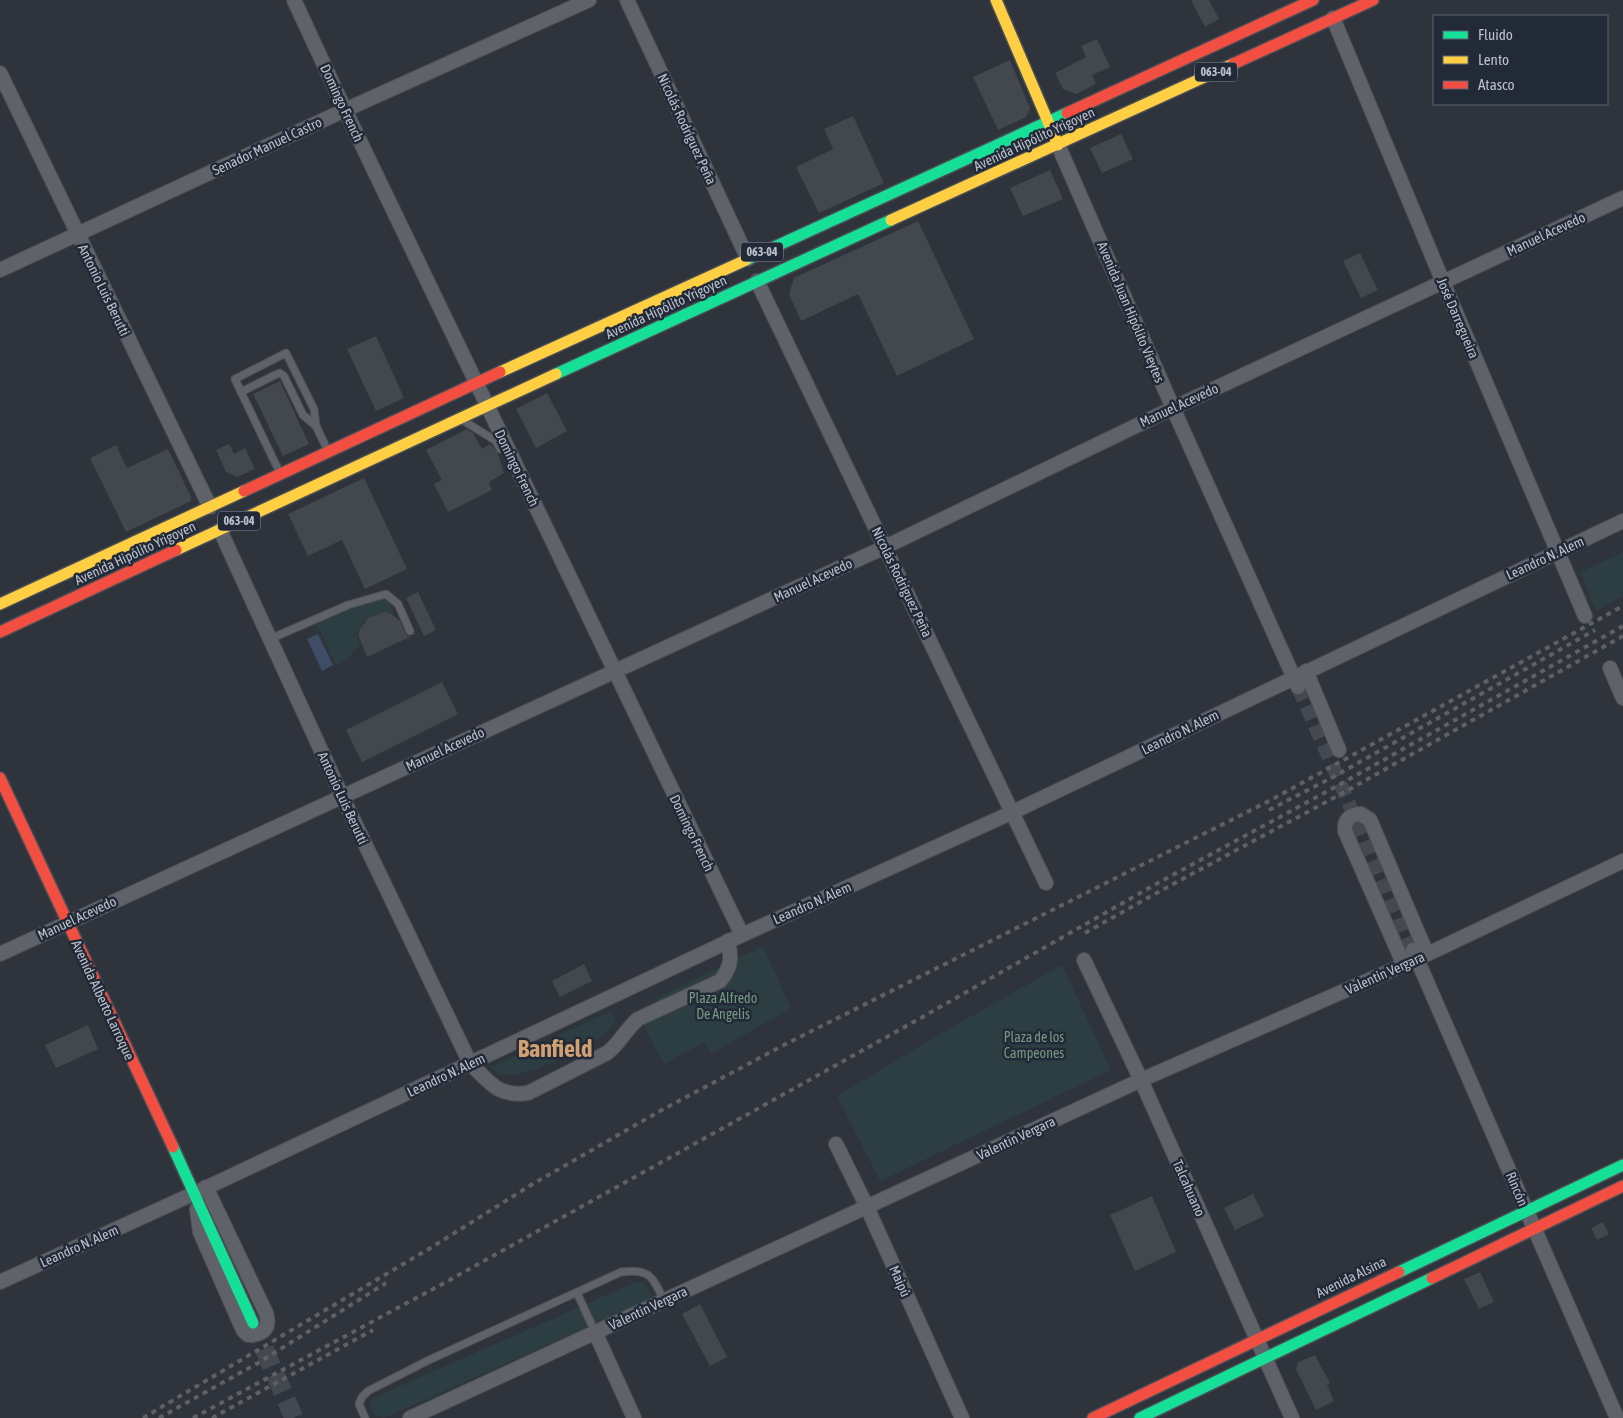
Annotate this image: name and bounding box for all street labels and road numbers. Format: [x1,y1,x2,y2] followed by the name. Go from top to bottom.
[317,62,367,144] street label: Domingo French
[1195,62,1237,82] road number: 063-04
[654,71,720,187] street label: Nicolás Rodríguez Peña
[971,104,1097,174] street label: Avenida Hipólito Yrigoyen
[210,114,324,178] street label: Senador Manuel Castro
[1504,209,1588,259] street label: Manuel Acevedo
[1094,239,1168,385] street label: Avenida Juan Hipólito Vieytes
[75,242,133,338] street label: Antonio Luis Berutti
[741,242,783,262] road number: 063-04
[603,272,729,342] street label: Avenida Hipólito Yrigoyen
[1434,275,1482,361] street label: José Darregueira
[1137,380,1221,430] street label: Manuel Acevedo
[492,427,542,509] street label: Domingo French
[218,512,260,530] road number: 063-04
[72,518,198,588] street label: Avenida Hipólito Yrigoyen
[868,524,936,640] street label: Nicolás Rodríguez Peña
[1504,533,1586,583] street label: Leandro N. Alem
[771,555,855,605] street label: Manuel Acevedo
[1139,706,1221,758] street label: Leandro N. Alem
[403,724,487,774] street label: Manuel Acevedo
[315,749,371,847] street label: Antonio Luis Berutti
[667,792,717,874] street label: Domingo French
[770,879,854,927] street label: Leandro N. Alem
[35,893,119,943] street label: Manuel Acevedo
[68,938,138,1062] street label: Avenida Alberto Larroque
[1343,948,1427,998] street label: Valentín Vergara
[405,1050,487,1100] street label: Leandro N. Alem
[974,1113,1058,1163] street label: Valentín Vergara
[1169,1157,1209,1219] street label: Talcahuano
[1503,1170,1531,1208] street label: Rincón
[37,1222,121,1270] street label: Leandro N. Alem
[1313,1253,1389,1301] street label: Avenida Alsina
[886,1263,914,1299] street label: Maipú
[606,1283,690,1333] street label: Valentín Vergara

